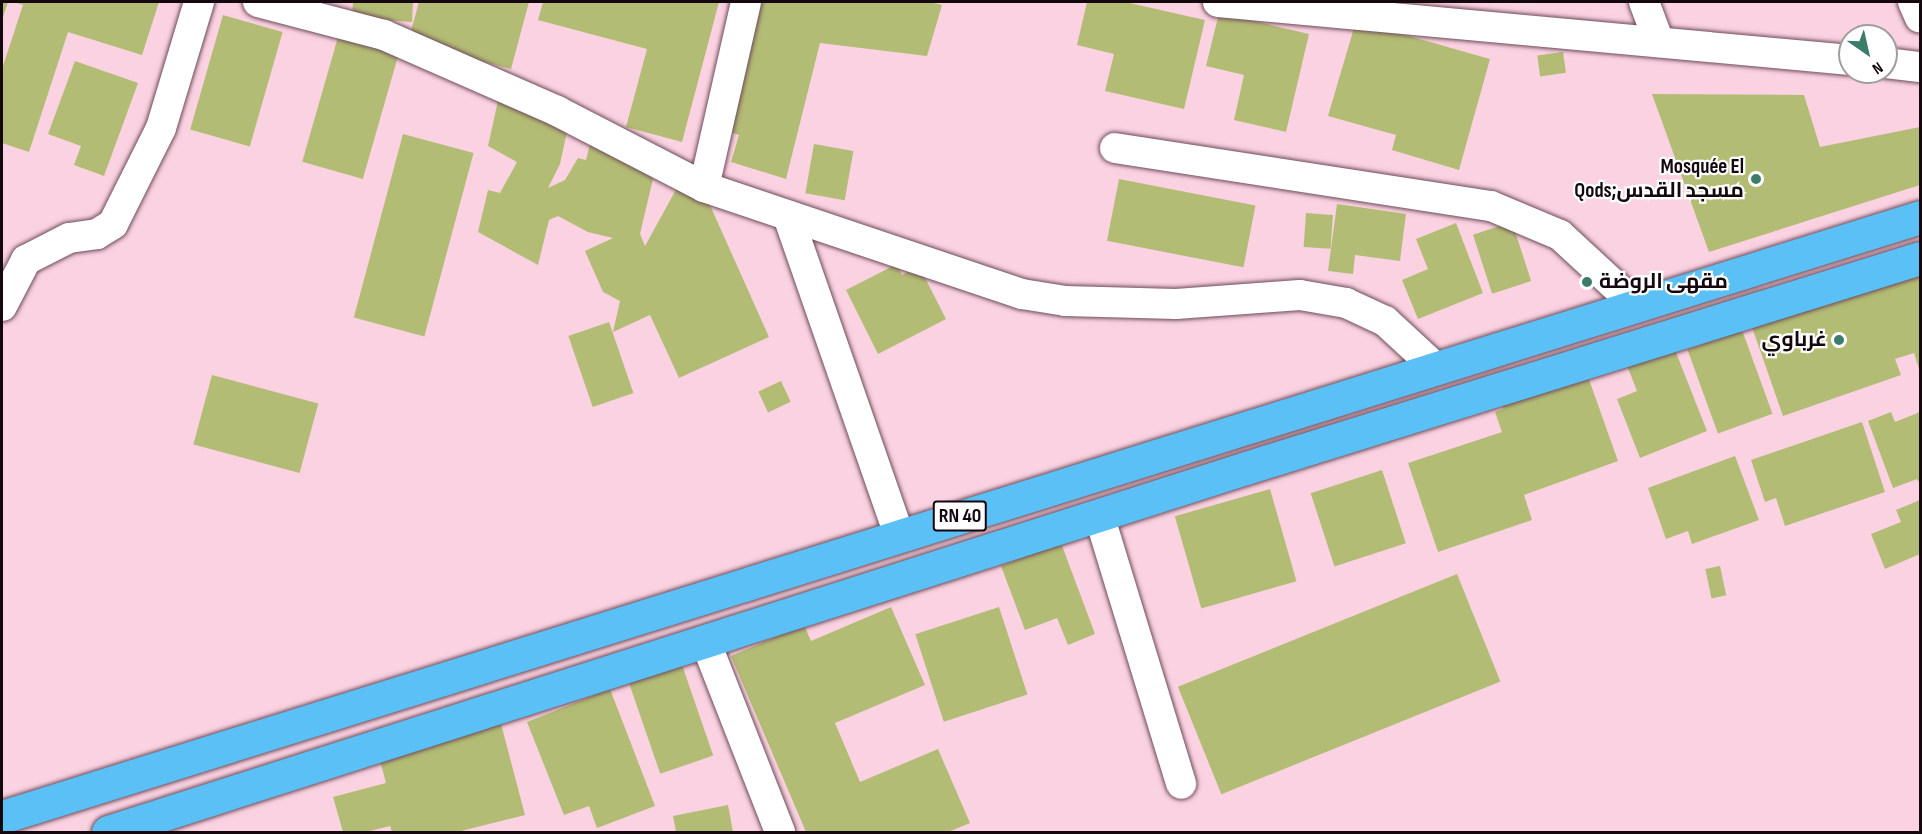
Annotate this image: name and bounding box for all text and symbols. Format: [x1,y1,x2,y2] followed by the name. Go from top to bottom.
[1838,24,1898,84] north arrow
[1868,57,1886,78] text: N
[1574,154,1744,204] place label: Mosquée El Qods;مسجد القدس
[1749,172,1763,186] marker: Mosquée El Qods;مسجد القدس
[1599,269,1728,295] place label: مقهى الروضة
[1580,275,1594,289] marker: مقهى الروضة
[1761,327,1827,353] place label: غرباوي
[1832,333,1846,347] marker: غرباوي
[932,499,988,533] road number: RN 40

